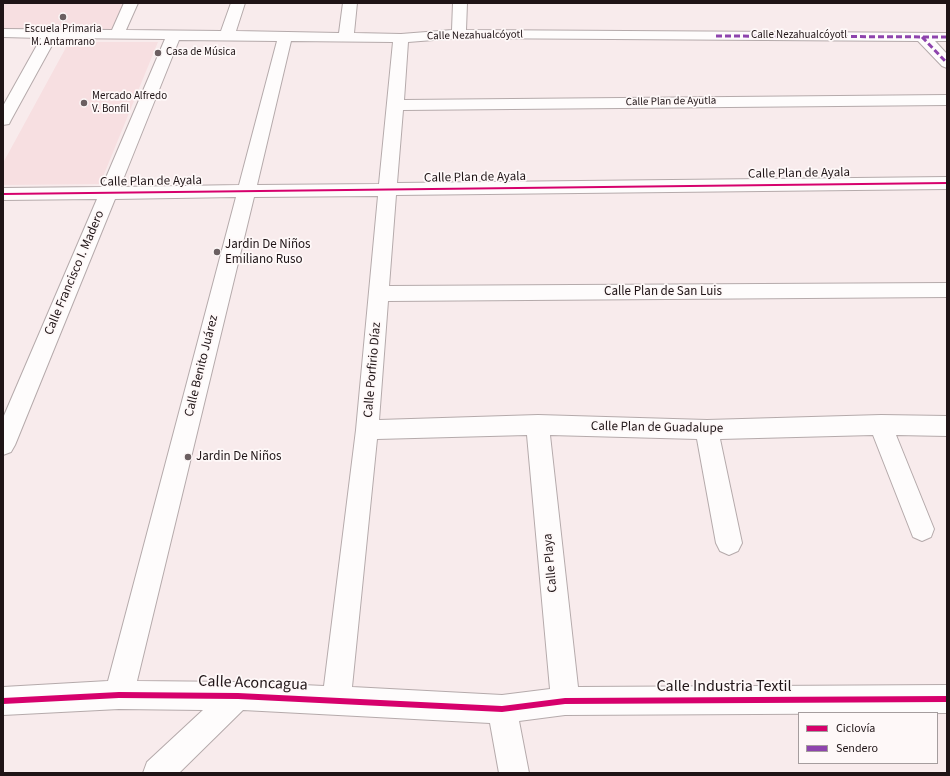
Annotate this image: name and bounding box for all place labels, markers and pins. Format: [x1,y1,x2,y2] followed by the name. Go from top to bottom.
[58,12,68,22] marker: Escuela Primaria M. Antamrano
[25,23,101,49] place label: Escuela Primaria M. Antamrano
[166,46,236,60] place label: Casa de Música
[153,48,163,58] marker: Casa de Música
[92,90,167,116] place label: Mercado Alfredo V. Bonfil
[79,98,89,108] marker: Mercado Alfredo V. Bonfil
[225,237,311,268] place label: Jardin De Niños Emiliano Ruso
[212,247,222,257] marker: Jardin De Niños Emiliano Ruso
[196,449,282,465] place label: Jardin De Niños
[183,452,193,462] marker: Jardin De Niños

